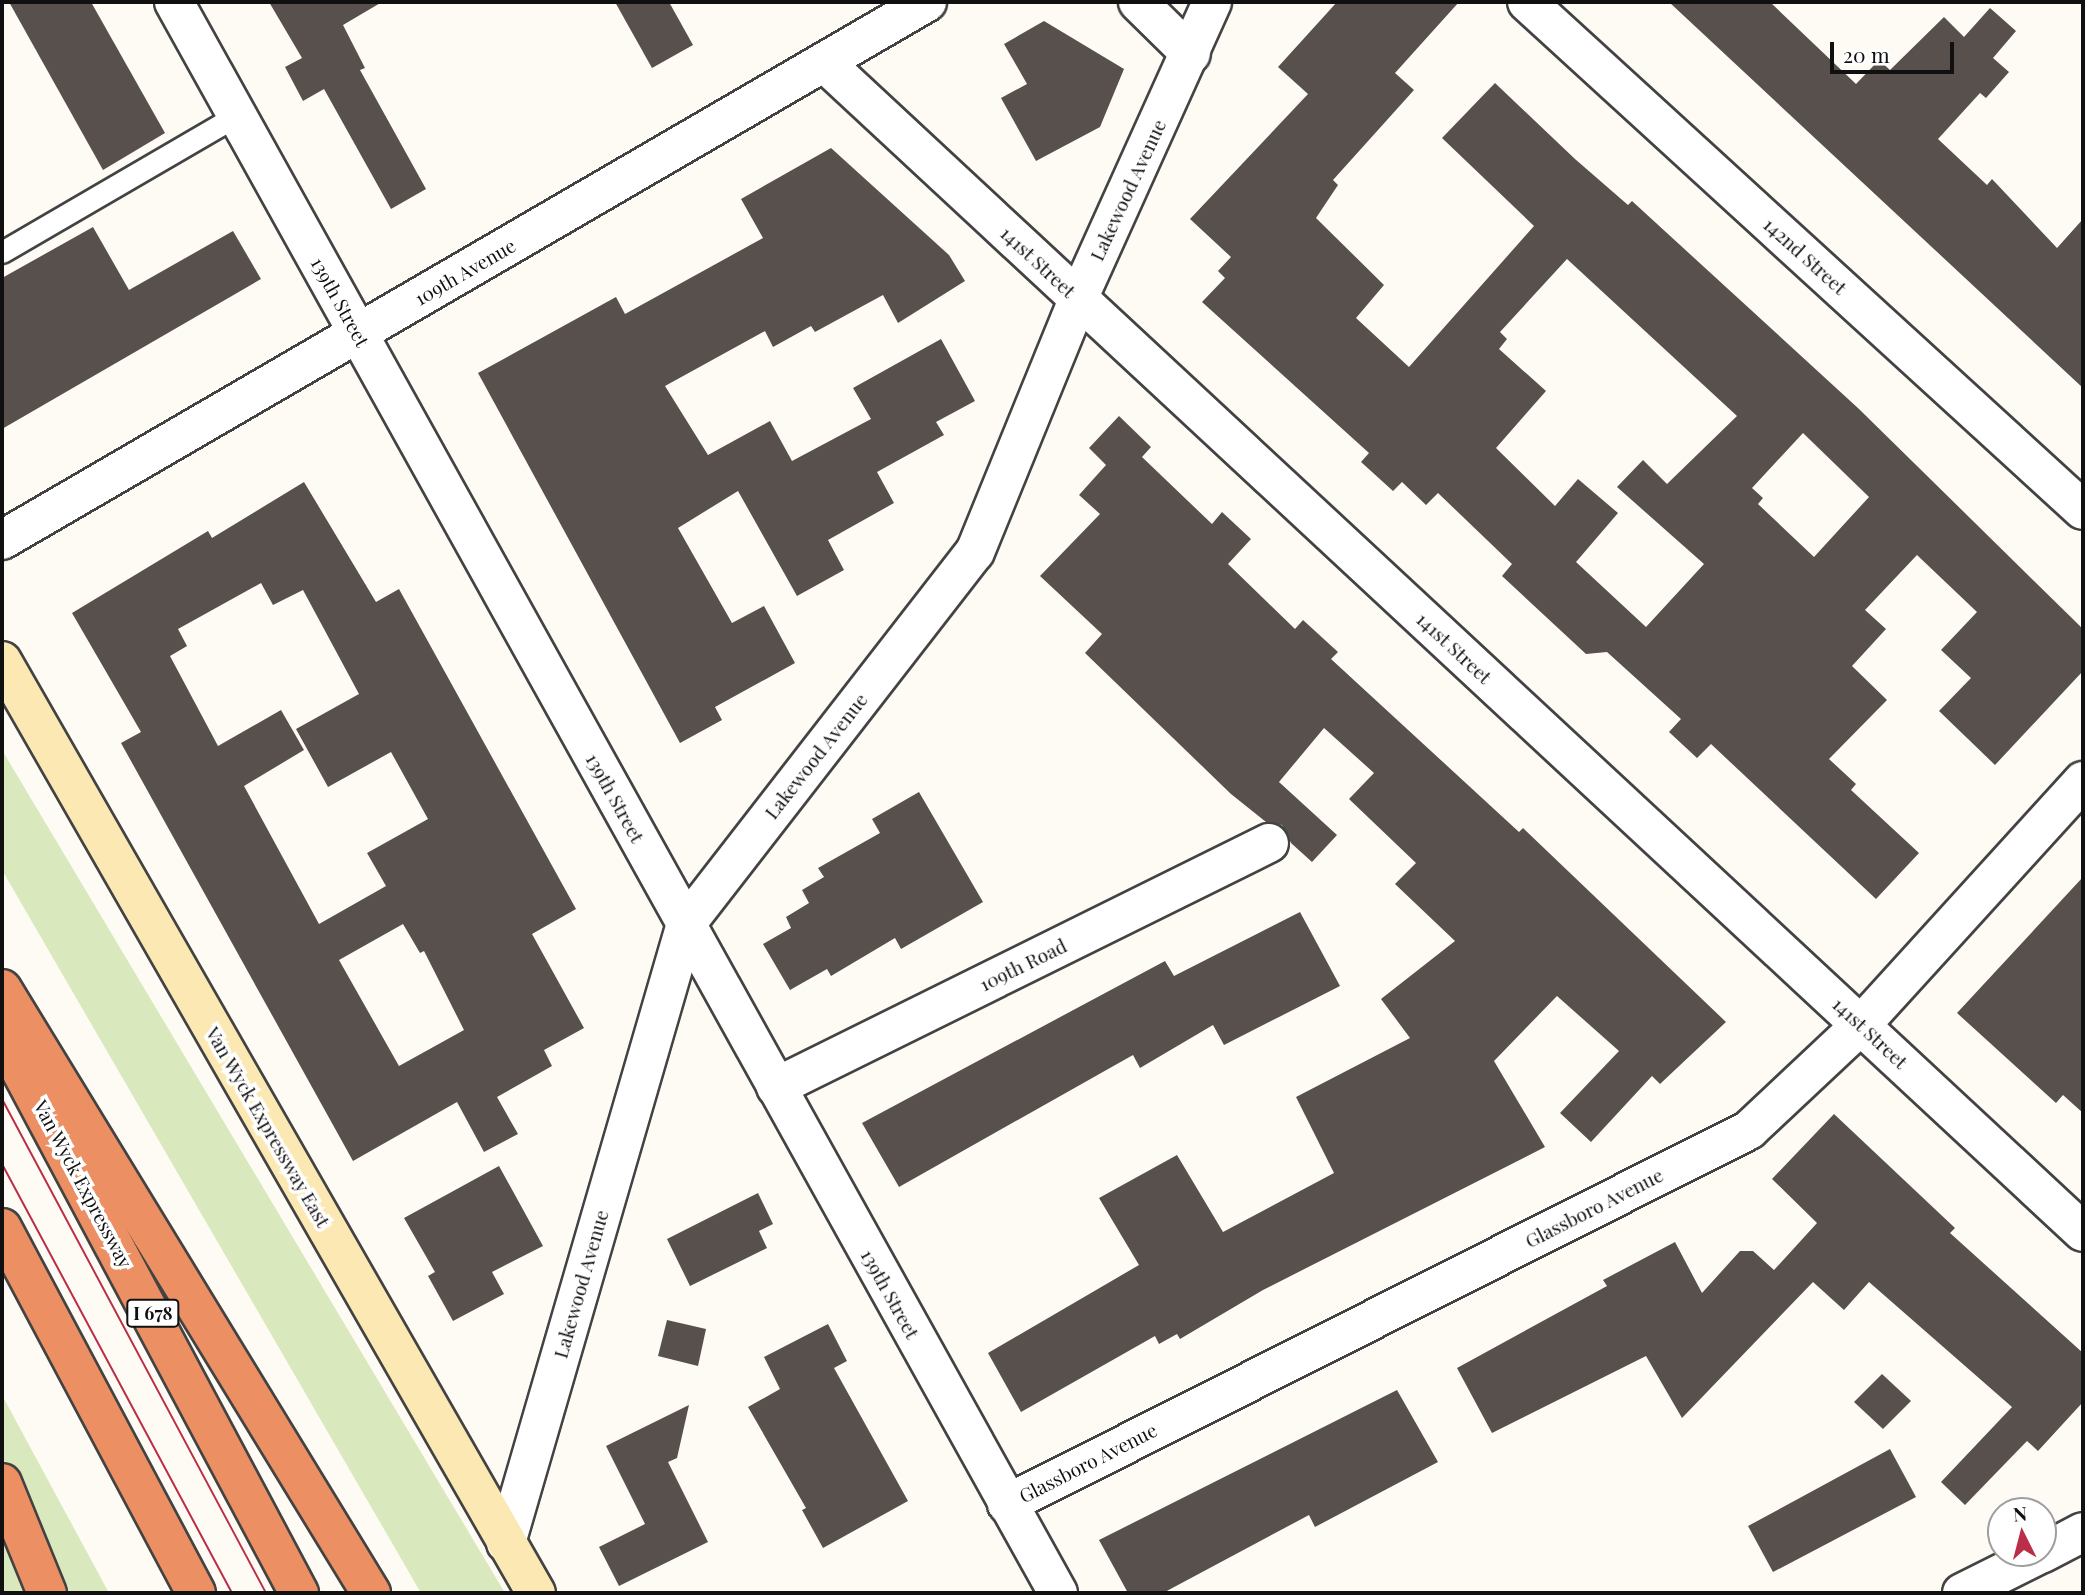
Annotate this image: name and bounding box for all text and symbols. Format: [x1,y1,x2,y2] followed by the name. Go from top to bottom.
[1833,28,1957,72] scale bar
[1843,40,1890,68] text: 20 m
[1085,115,1171,265] street label: Lakewood Avenue
[1759,213,1851,299] street label: 142nd Street
[996,221,1080,303] street label: 141st Street
[410,234,520,310] street label: 109th Avenue
[306,253,374,351] street label: 139th Street
[1412,607,1496,689] street label: 141st Street
[760,688,872,824] street label: Lakewood Avenue
[581,749,649,847] street label: 139th Street
[976,934,1070,996] street label: 109th Road
[1828,992,1912,1074] street label: 141st Street
[201,1022,335,1232] street label: Van Wyck Expressway East
[29,1096,137,1272] street label: Van Wyck Expressway
[1521,1163,1667,1253] street label: Glassboro Avenue
[549,1207,613,1361] street label: Lakewood Avenue
[856,1245,924,1343] street label: 139th Street
[125,1298,181,1328] road number: I 678
[1015,1418,1161,1508] street label: Glassboro Avenue
[1987,1497,2057,1567] north arrow
[2012,1499,2028,1527] text: N

